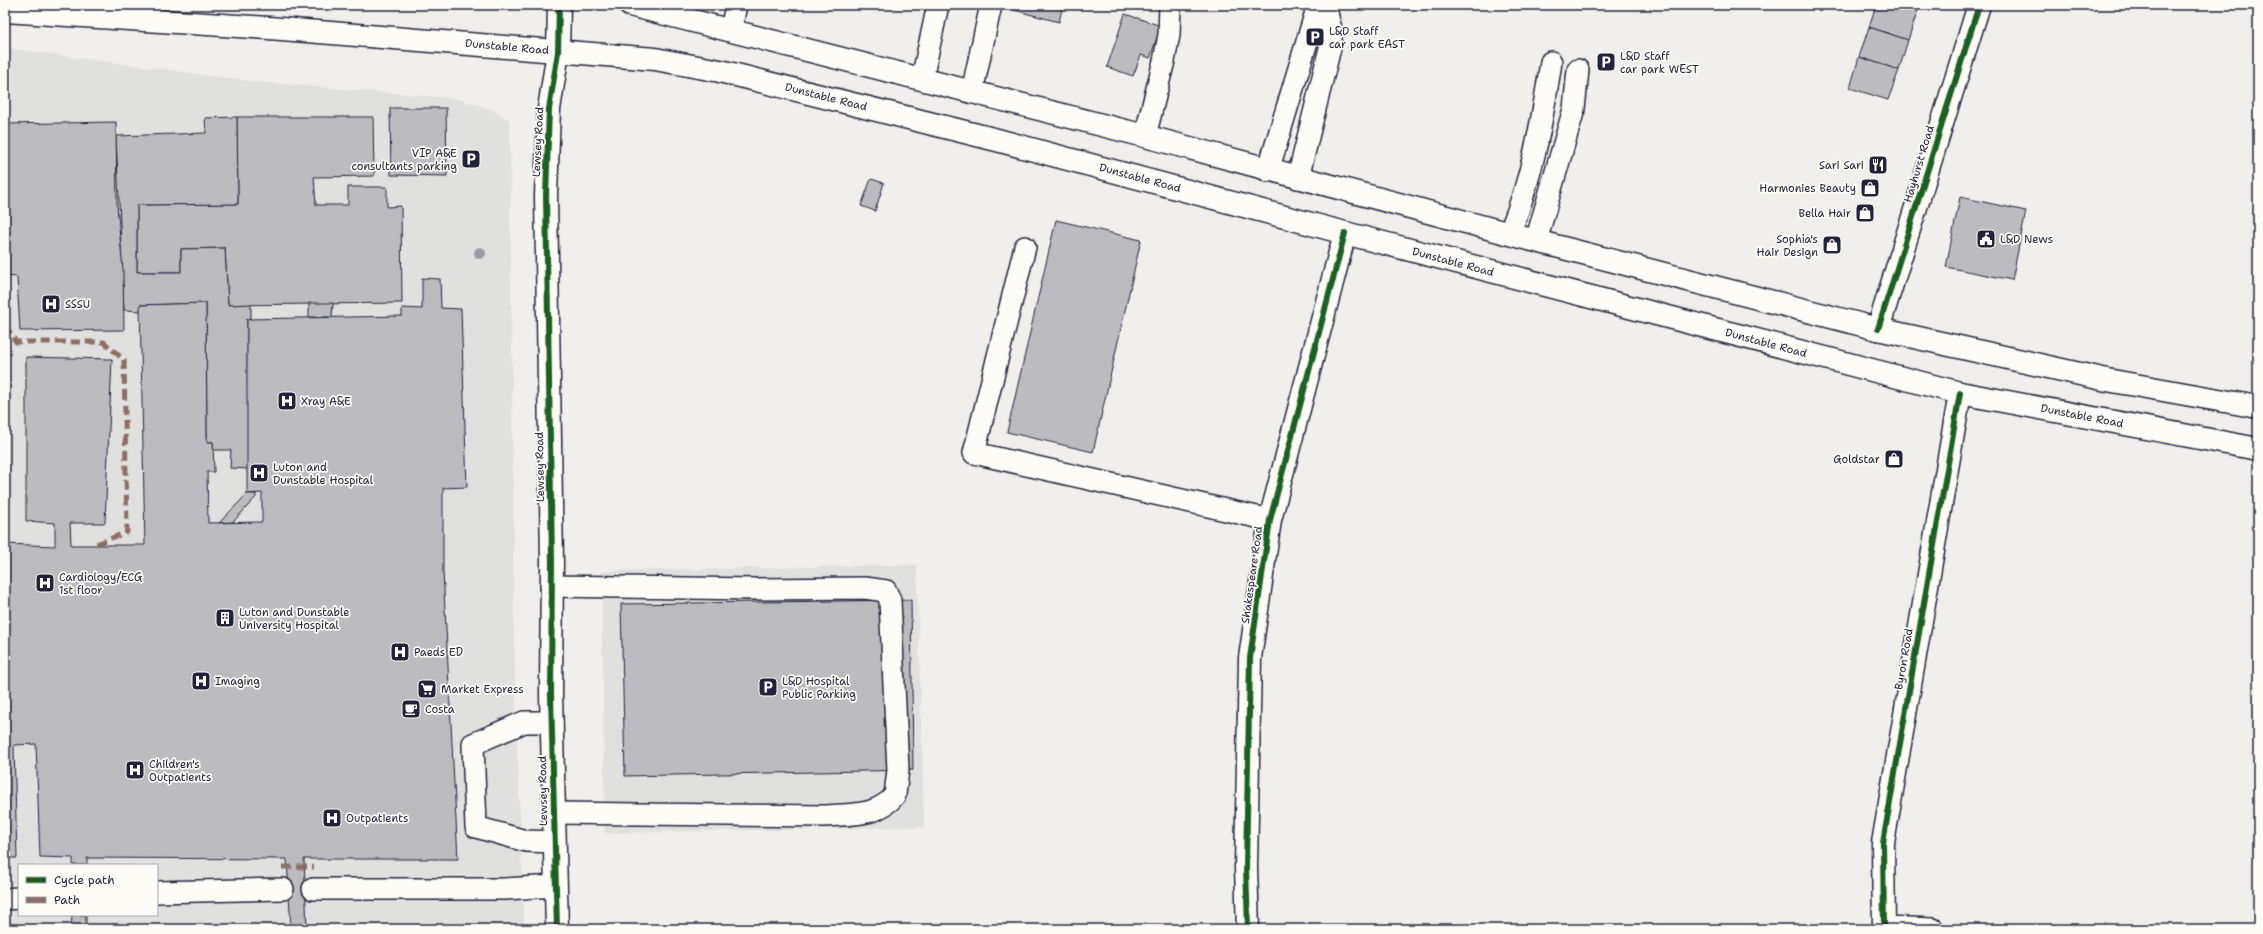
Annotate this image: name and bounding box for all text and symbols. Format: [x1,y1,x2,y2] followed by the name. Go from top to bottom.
[1329,24,1405,52] place label: L&D Staff car park EAST
[1304,26,1326,48] parking icon: L&D Staff car park EAST
[464,36,550,58] street label: Dunstable Road
[1620,49,1699,77] place label: L&D Staff car park WEST
[1595,51,1617,73] parking icon: L&D Staff car park WEST
[783,80,869,114] street label: Dunstable Road
[529,106,547,178] street label: Lewsey Road
[1900,124,1938,204] street label: Hayhurst Road
[351,146,457,174] place label: VIP A&E consultants parking
[460,148,482,170] parking icon: VIP A&E consultants parking
[1867,154,1889,176] restaurant icon: Sari Sari
[1819,158,1864,173] place label: Sari Sari
[1097,160,1183,196] street label: Dunstable Road
[1859,177,1881,199] shop icon: Harmonies Beauty
[1759,181,1856,196] place label: Harmonies Beauty
[1854,202,1876,224] shop icon: Bella Hair
[1798,206,1851,221] place label: Bella Hair
[1975,228,1997,250] public building icon: L&D News
[1757,232,1818,260] place label: Sophia's Hair Design
[2000,232,2053,247] place label: L&D News
[1821,234,1843,256] shop icon: Sophia's Hair Design
[1410,244,1496,280] street label: Dunstable Road
[40,293,62,315] hospital icon: SSSU
[65,297,90,312] place label: SSSU
[1723,325,1809,361] street label: Dunstable Road
[276,390,298,412] hospital icon: Xray A&E
[301,394,351,409] place label: Xray A&E
[2039,401,2125,431] street label: Dunstable Road
[532,432,548,502] street label: Lewsey Road
[1883,448,1905,470] shop icon: Goldstar
[1833,452,1880,467] place label: Goldstar
[273,460,374,488] place label: Luton and Dunstable Hospital
[248,462,270,484] hospital icon: Luton and Dunstable Hospital
[1238,525,1266,625] street label: Shakespeare Road
[59,570,143,598] place label: Cardiology/ECG 1st floor
[34,572,56,594] hospital icon: Cardiology/ECG 1st floor
[239,605,349,633] place label: Luton and Dunstable University Hospital
[214,607,236,629] building icon: Luton and Dunstable University Hospital
[1891,627,1917,691] street label: Byron Road
[389,641,411,663] hospital icon: Paeds ED
[414,645,463,660] place label: Paeds ED
[190,670,212,692] hospital icon: Imaging
[215,674,260,689] place label: Imaging
[782,674,856,702] place label: L&D Hospital Public Parking
[757,676,779,698] parking icon: L&D Hospital Public Parking
[416,678,438,700] supermarket icon: Market Express
[441,682,524,697] place label: Market Express
[400,698,422,720] cafe icon: Costa
[425,702,455,717] place label: Costa
[535,756,551,826] street label: Lewsey Road
[149,757,211,785] place label: Children's Outpatients
[124,759,146,781] hospital icon: Children's Outpatients
[321,807,343,829] hospital icon: Outpatients
[346,811,408,826] place label: Outpatients
[18,864,158,916] legend
[54,872,115,888] text: Cycle path
[54,892,80,908] text: Path

